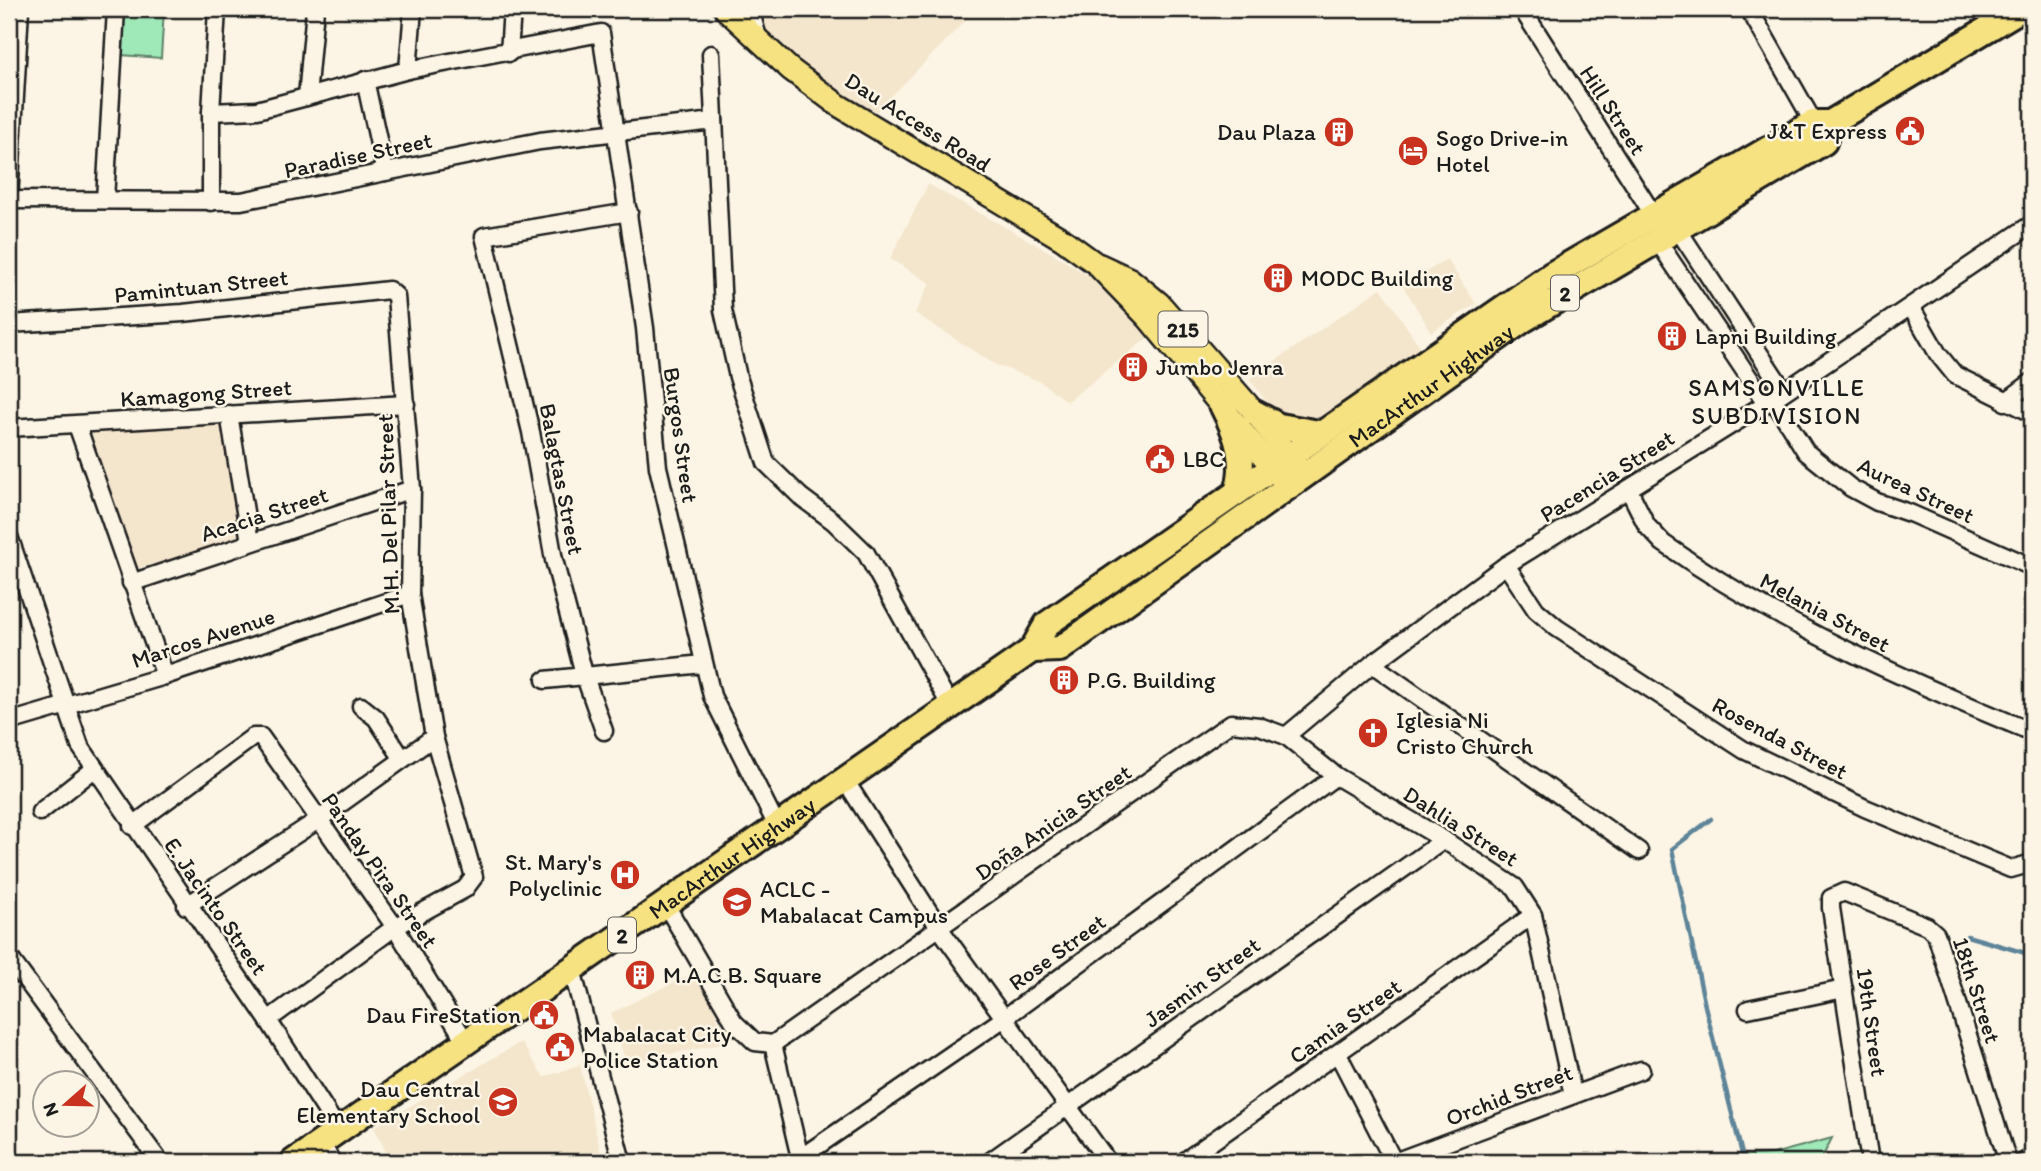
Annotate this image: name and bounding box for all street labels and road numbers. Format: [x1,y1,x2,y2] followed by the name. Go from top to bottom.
[1574,60,1653,160] street label: Hill Street
[840,66,996,178] street label: Dau Access Road
[282,126,435,184] street label: Paradise Street
[113,263,289,309] street label: Pamintuan Street
[1551,276,1579,310] road number: 2
[1158,312,1208,346] road number: 215
[1343,317,1519,454] street label: MacArthur Highway
[658,365,704,505] street label: Burgos Street
[119,373,293,413] street label: Kamagong Street
[534,401,590,557] street label: Balagtas Street
[370,413,405,615] street label: M.H. Del Pilar Street
[1535,423,1680,528] street label: Pacencia Street
[1853,451,1979,529] street label: Aurea Street
[197,480,332,548] street label: Acacia Street
[1755,566,1895,658] street label: Melania Street
[128,602,278,674] street label: Marcos Avenue
[1707,691,1853,786] street label: Rosenda Street
[969,757,1137,886] street label: Doña Anicia Street
[1398,780,1524,873] street label: Dahlia Street
[316,787,444,953] street label: Panday Pira Street
[643,790,821,925] street label: MacArthur Highway
[158,832,274,980] street label: E. Jacinto Street
[1003,907,1111,997] street label: Rose Street
[608,918,636,953] road number: 2
[1139,930,1266,1033] street label: Jasmin Street
[1947,933,2007,1047] street label: 18th Street
[1851,966,1894,1079] street label: 19th Street
[1284,972,1406,1070] street label: Camia Street
[1442,1058,1576,1132] street label: Orchid Street

